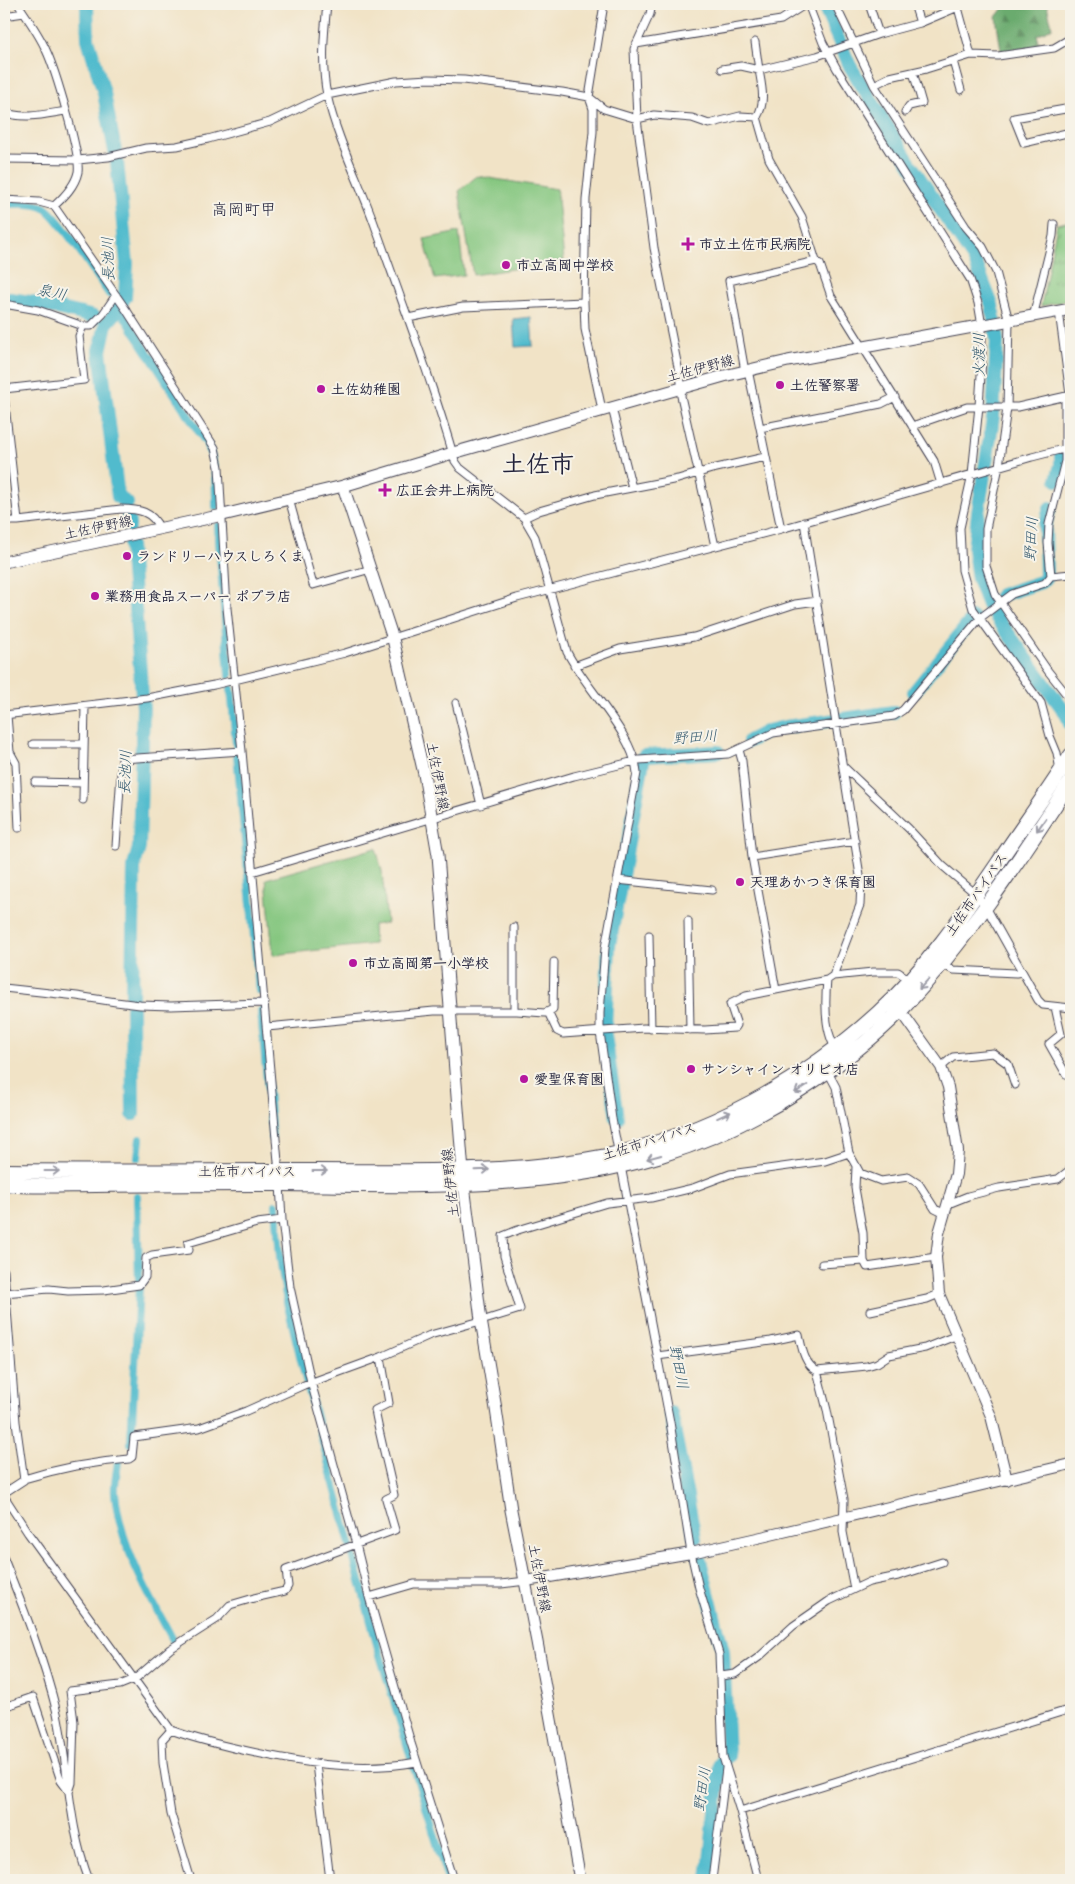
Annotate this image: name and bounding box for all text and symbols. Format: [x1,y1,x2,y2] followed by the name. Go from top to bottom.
[212,199,276,220] district label: 高岡町甲
[699,235,811,253] place label: 市立土佐市民病院
[97,236,119,282] water label: 長池川
[681,237,695,251] marker: 市立土佐市民病院
[516,256,614,274] place label: 市立高岡中学校
[500,259,512,271] marker: 市立高岡中学校
[35,279,69,305] water label: 泉川
[969,332,989,378] water label: 火渡川
[664,350,736,386] street label: 土佐伊野線
[790,376,860,394] place label: 土佐警察署
[774,379,786,391] marker: 土佐警察署
[331,380,401,398] place label: 土佐幼稚園
[315,383,327,395] marker: 土佐幼稚園
[502,448,574,480] district label: 土佐市
[396,481,494,499] place label: 広正会井上病院
[378,483,392,497] marker: 広正会井上病院
[62,511,134,543] street label: 土佐伊野線
[1020,516,1042,562] water label: 野田川
[137,547,304,565] place label: ランドリーハウスしろくま
[121,550,133,562] marker: ランドリーハウスしろくま
[105,587,291,605] place label: 業務用食品スーパー ポプラ店
[89,590,101,602] marker: 業務用食品スーパー ポプラ店
[672,725,718,749] water label: 野田川
[422,740,454,812] street label: 土佐伊野線
[114,749,136,795] water label: 長池川
[1036,818,1046,832] one-way arrow
[941,849,1011,939] street label: 土佐市バイパス
[750,873,876,891] place label: 天理あかつき保育園
[734,876,746,888] marker: 天理あかつき保育園
[363,954,489,972] place label: 市立高岡第一小学校
[347,957,359,969] marker: 市立高岡第一小学校
[919,977,930,990] one-way arrow
[701,1060,859,1078] place label: サンシャイン オリビオ店
[685,1063,697,1075] marker: サンシャイン オリビオ店
[534,1070,604,1088] place label: 愛聖保育園
[518,1073,530,1085] marker: 愛聖保育園
[795,1084,809,1094] one-way arrow
[716,1109,731,1119] one-way arrow
[600,1118,698,1164] street label: 土佐市バイパス
[437,1147,463,1219] street label: 土佐伊野線
[647,1152,663,1162] one-way arrow
[198,1162,296,1180] street label: 土佐市バイパス
[474,1165,490,1174] one-way arrow
[44,1166,60,1176] one-way arrow
[312,1166,328,1176] one-way arrow
[665,1343,693,1391] water label: 野田川
[524,1542,556,1614] street label: 土佐伊野線
[689,1765,715,1813] water label: 野田川

